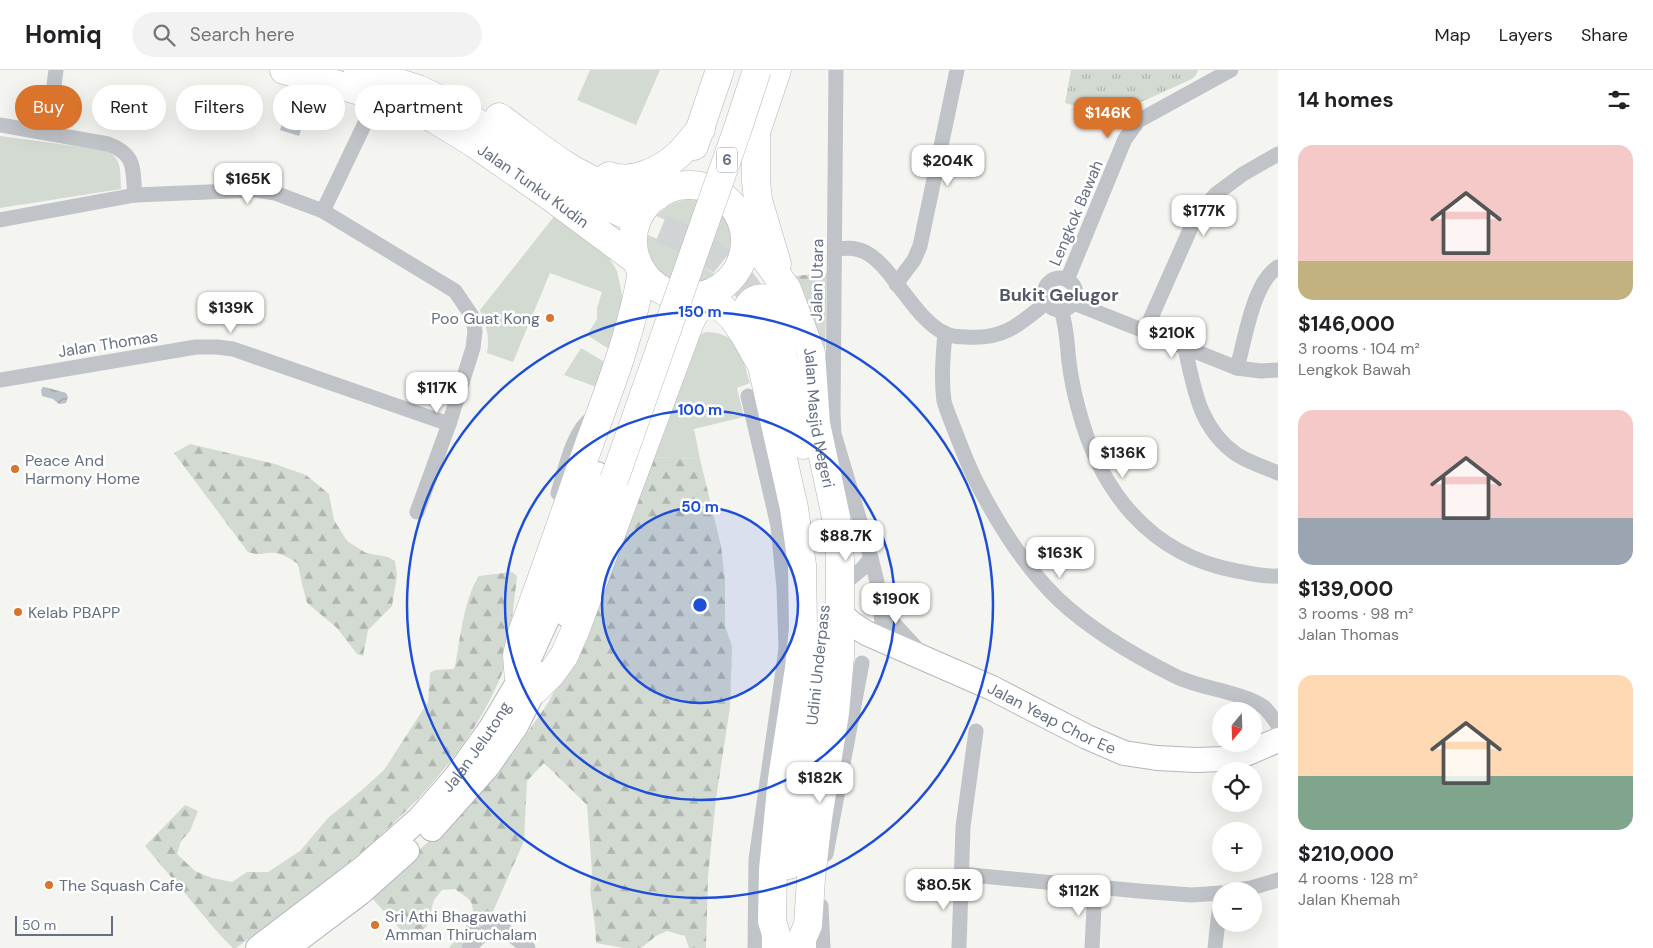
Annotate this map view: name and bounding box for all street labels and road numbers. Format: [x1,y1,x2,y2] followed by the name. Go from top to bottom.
[474,139,593,232] street label: Jalan Tunku Kudin
[717,148,737,172] road number: 6
[1044,157,1108,269] street label: Lengkok Bawah
[806,239,828,321] street label: Jalan Utara
[56,326,160,362] street label: Jalan Thomas
[799,344,840,490] street label: Jalan Masjid Negeri
[801,604,835,726] street label: Udini Underpass
[984,677,1119,759] street label: Jalan Yeap Chor Ee
[437,697,515,796] street label: Jalan Jelutong

